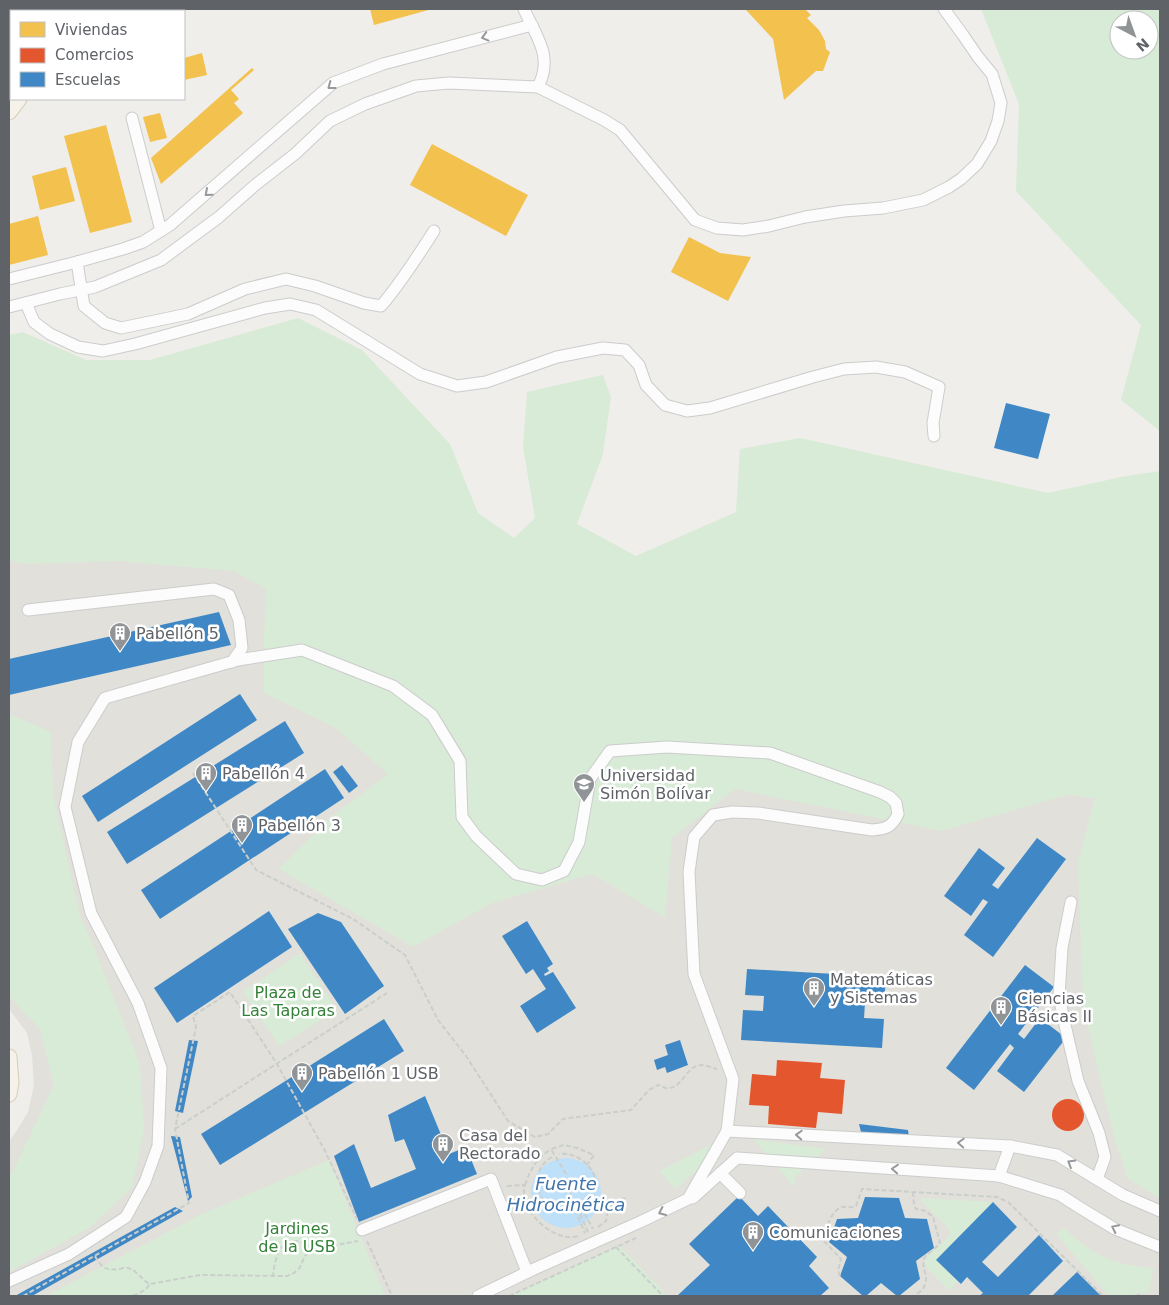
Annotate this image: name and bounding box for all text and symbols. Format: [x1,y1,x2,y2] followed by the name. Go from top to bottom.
[10,10,185,100] legend
[1109,10,1159,60] north arrow
[55,21,128,39] text: Viviendas
[481,31,489,41] one-way arrow
[1133,35,1152,55] text: N
[55,46,134,64] text: Comercios
[55,71,121,89] text: Escuelas
[327,80,337,89] one-way arrow
[204,187,213,196] one-way arrow
[108,621,132,652] building icon: Pabellón 5
[136,624,219,643] place label: Pabellón 5
[194,761,218,792] building icon: Pabellón 4
[222,764,305,783] place label: Pabellón 4
[600,766,711,803] place label: Universidad Simón Bolívar
[572,772,596,803] school or university icon: Universidad Simón Bolívar
[230,813,254,844] building icon: Pabellón 3
[258,816,341,835] place label: Pabellón 3
[830,970,933,1007] place label: Matemáticas y Sistemas
[802,976,826,1007] building icon: Matemáticas y Sistemas
[241,983,335,1020] park label: Plaza de Las Taparas
[1017,989,1092,1026] place label: Ciencias Básicas II
[989,995,1013,1026] building icon: Ciencias Básicas II
[290,1061,314,1092] building icon: Pabellón 1 USB
[318,1064,439,1083] place label: Pabellón 1 USB
[459,1126,540,1163] place label: Casa del Rectorado
[795,1129,803,1140] one-way arrow
[431,1132,455,1163] building icon: Casa del Rectorado
[957,1138,965,1149] one-way arrow
[1068,1160,1077,1170] one-way arrow
[891,1164,899,1175] one-way arrow
[507,1173,625,1215] water label: Fuente Hidrocinética
[658,1205,667,1216] one-way arrow
[258,1219,336,1256] park label: Jardines de la USB
[741,1220,765,1251] building icon: Comunicaciones
[769,1223,900,1242] place label: Comunicaciones
[1112,1224,1121,1234] one-way arrow

